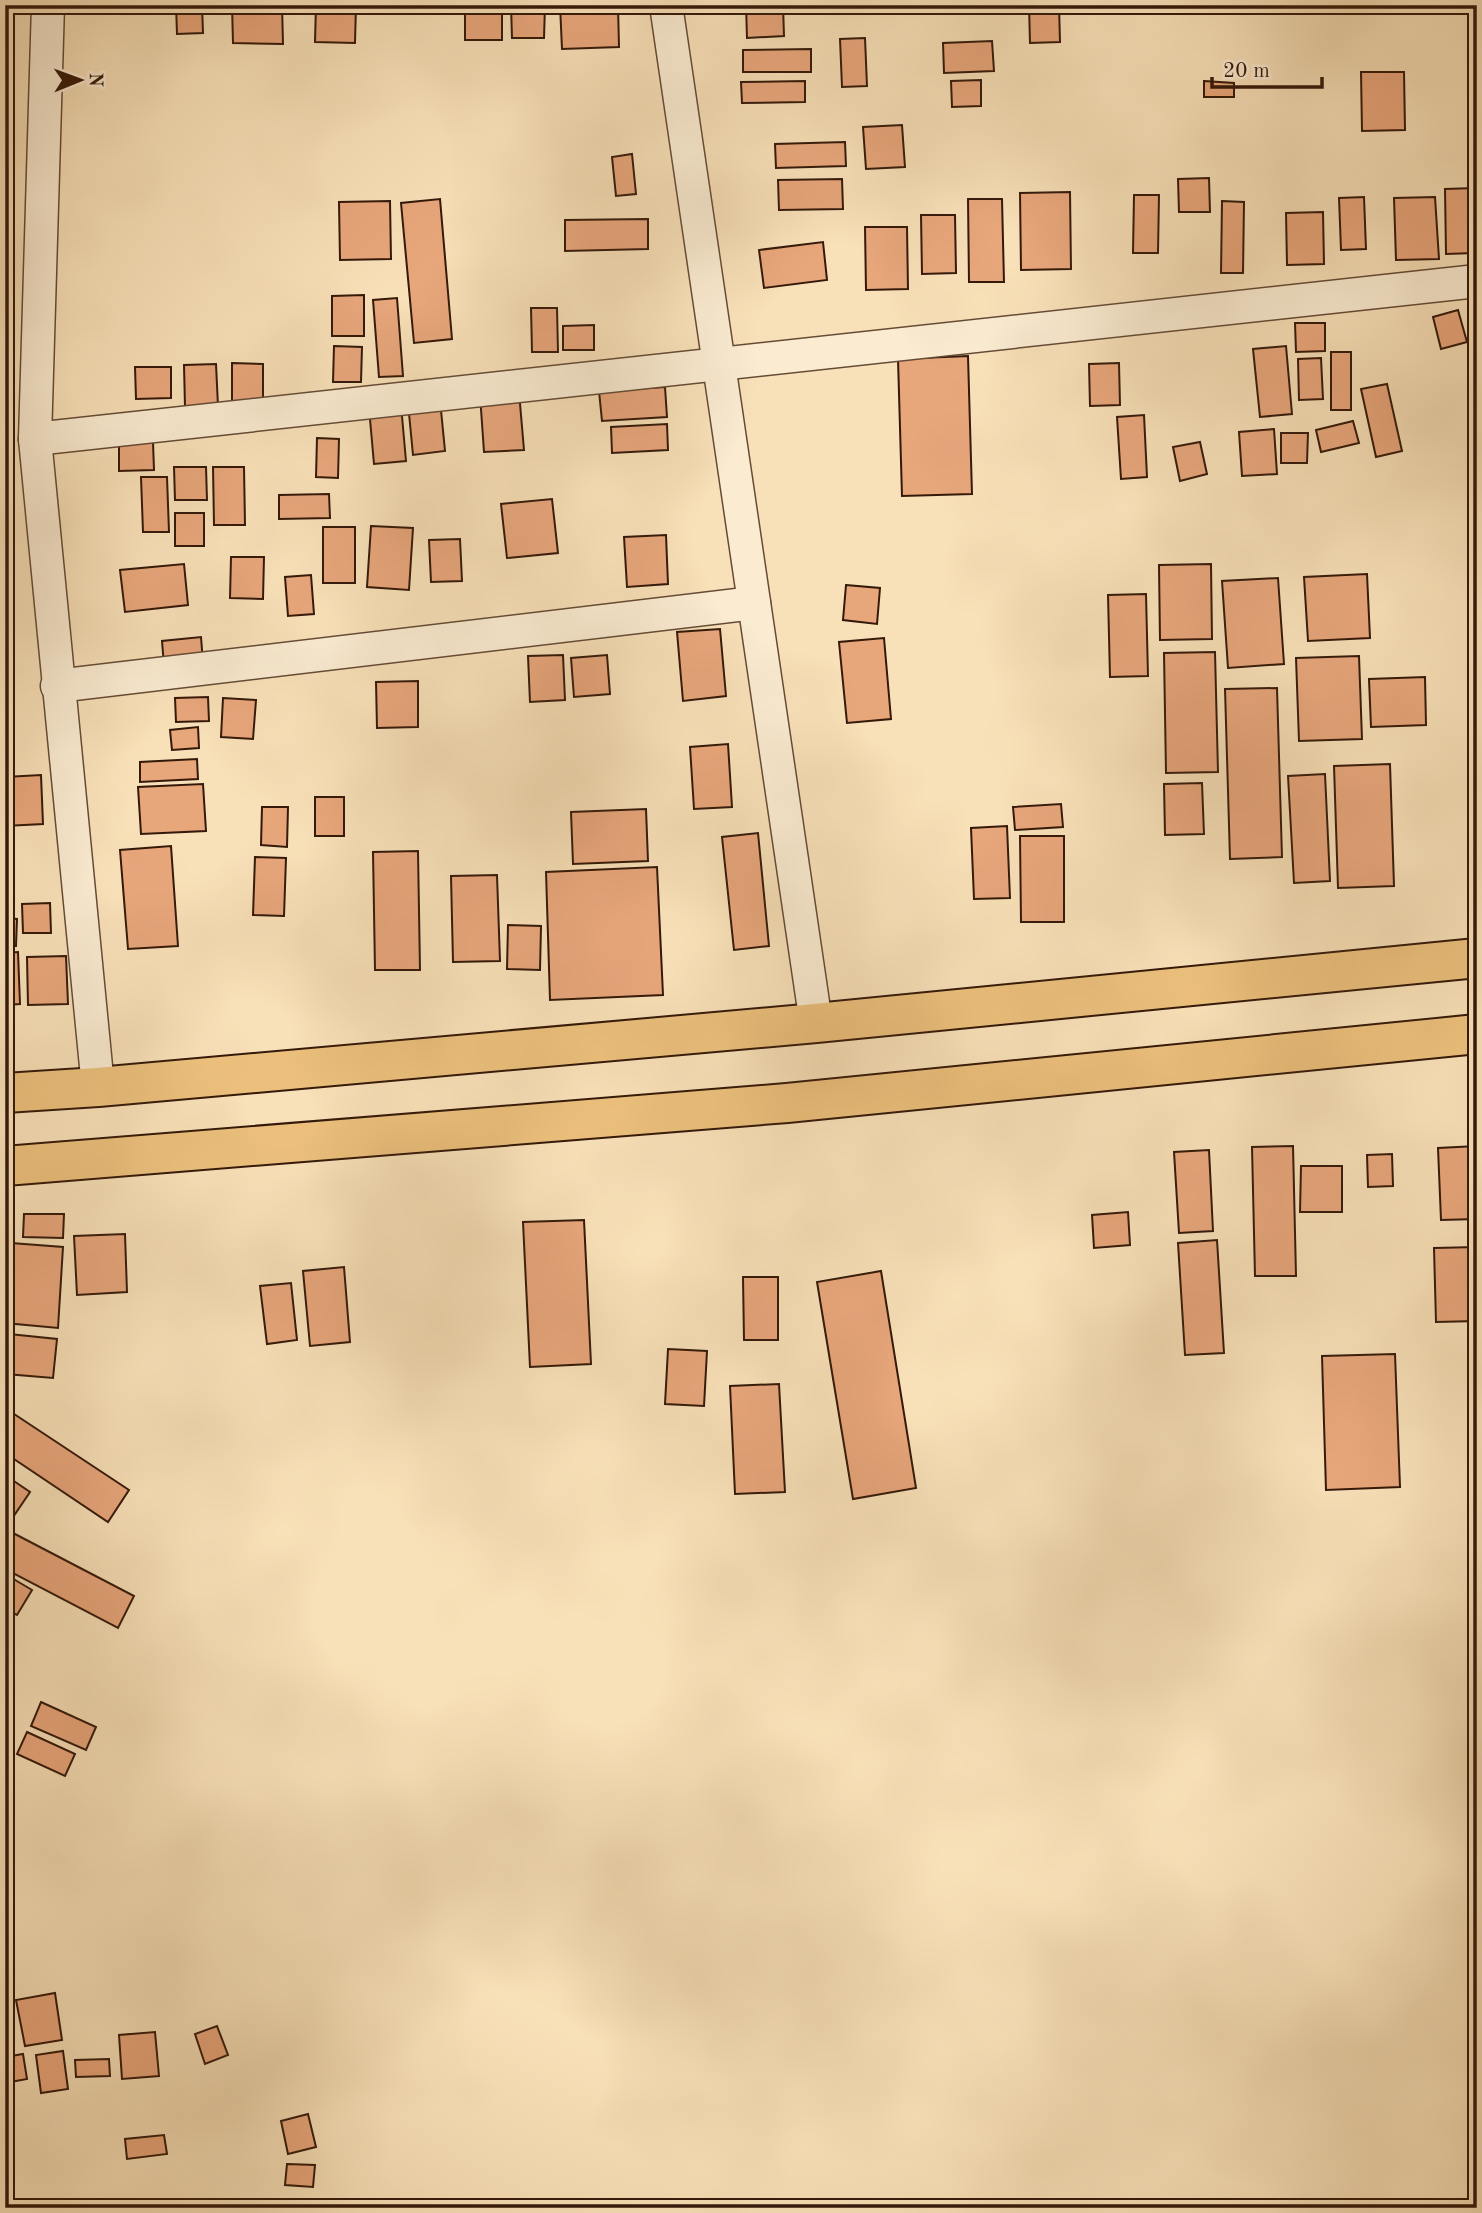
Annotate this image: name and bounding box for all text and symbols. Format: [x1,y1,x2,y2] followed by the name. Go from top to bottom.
[46,46,116,116] north arrow
[1212,46,1323,90] scale bar
[1223,61,1270,82] text: 20 m
[85,72,104,88] text: N

